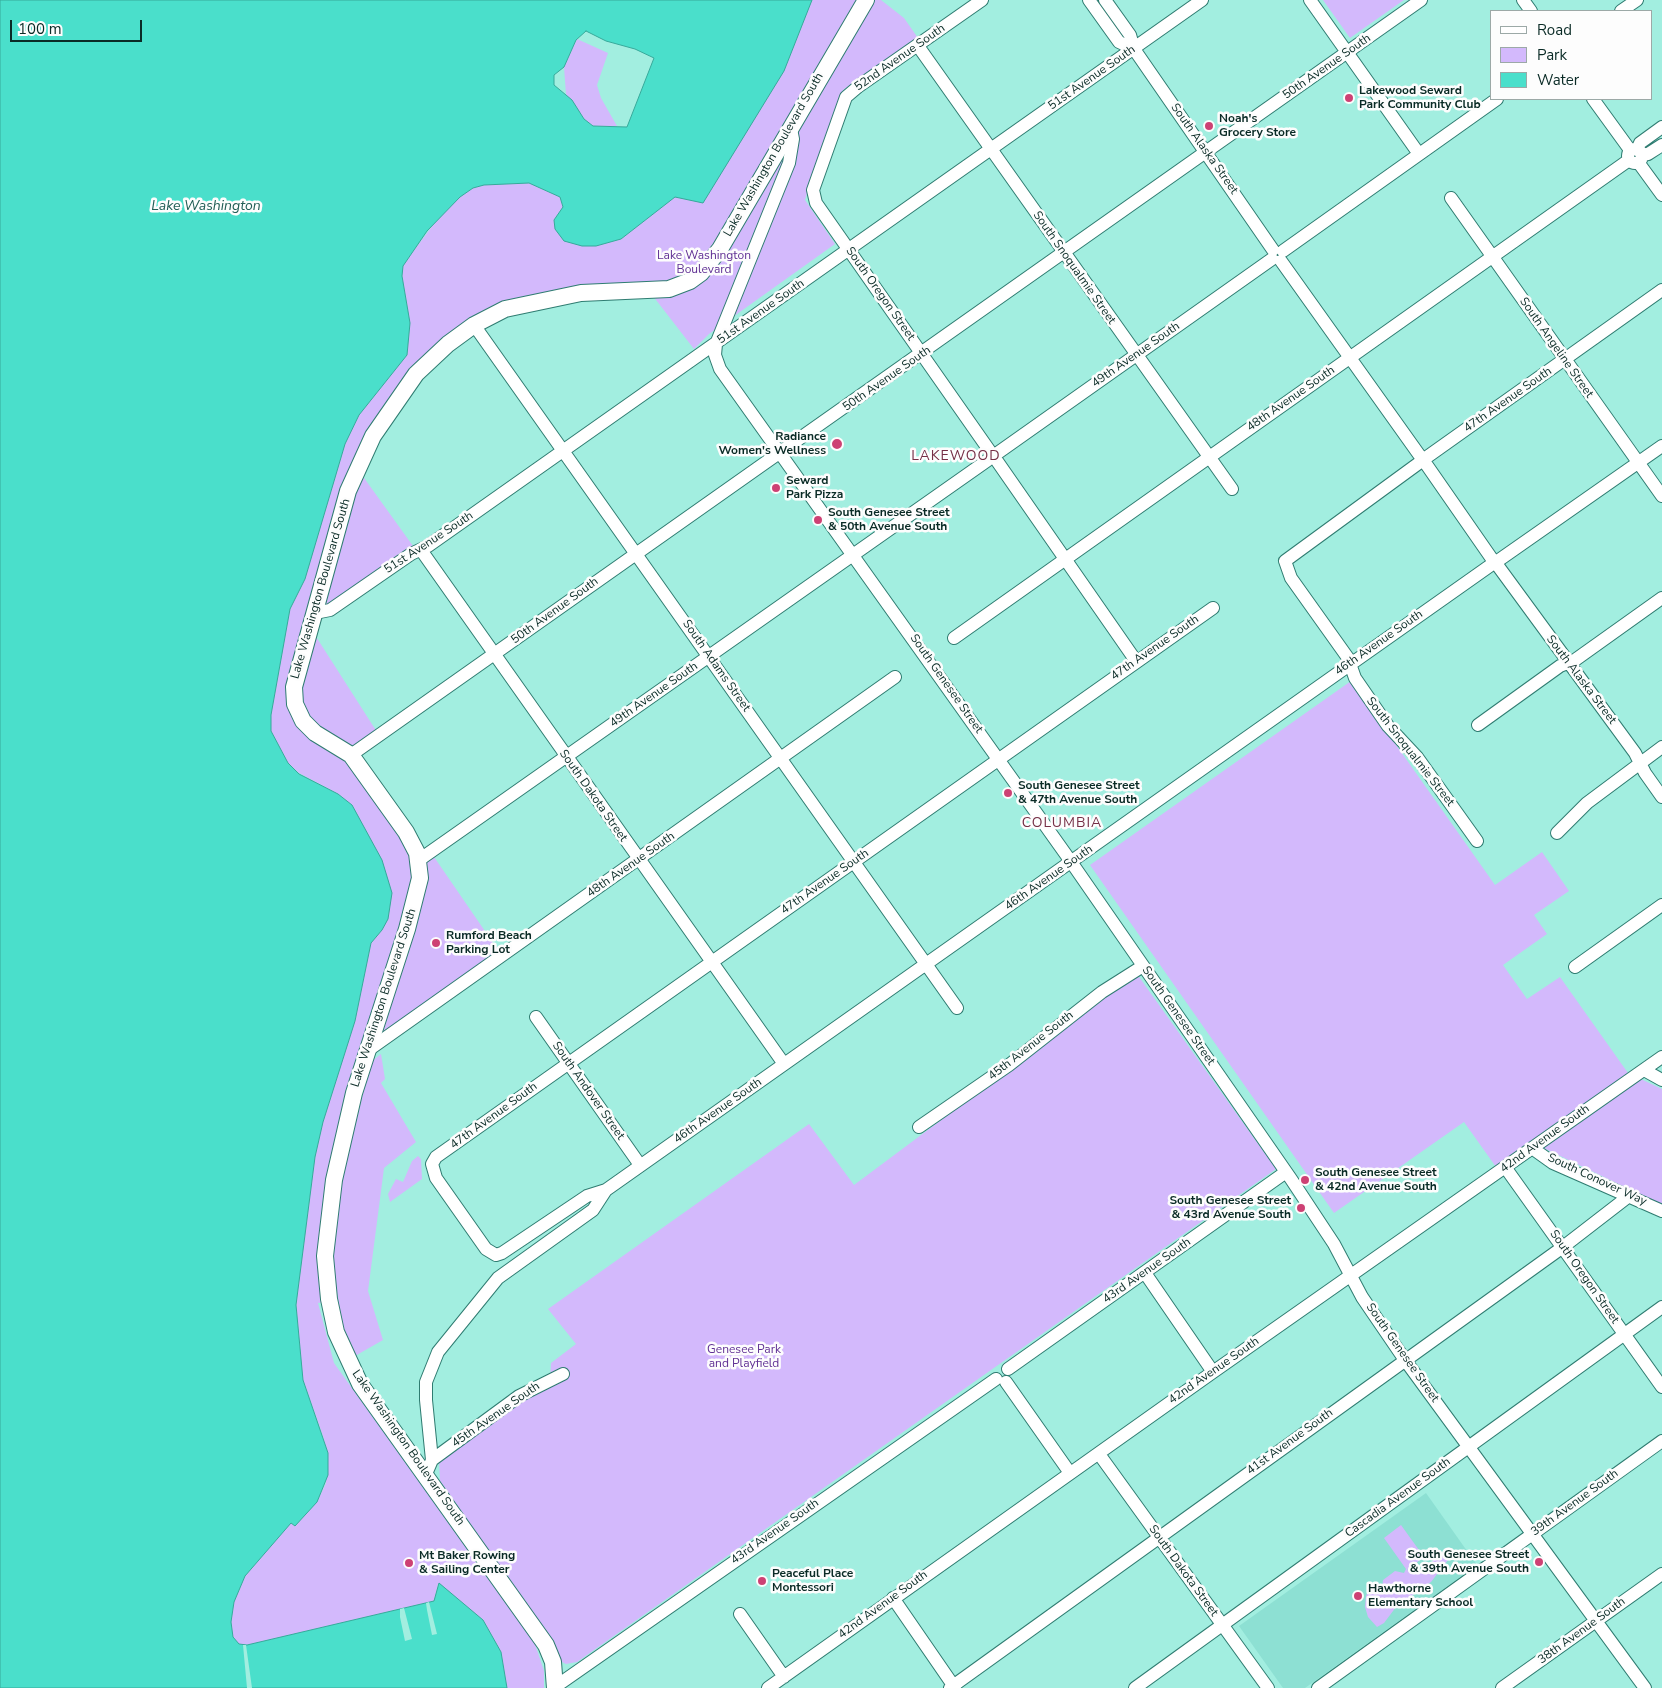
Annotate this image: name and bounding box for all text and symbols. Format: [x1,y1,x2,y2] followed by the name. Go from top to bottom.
[12,10,145,42] scale bar
[1490,10,1652,100] legend
[18,19,62,39] text: 100 m
[1537,20,1572,40] text: Road
[852,21,948,95] street label: 52nd Avenue South
[1280,31,1374,103] street label: 50th Avenue South
[1046,43,1138,113] street label: 51st Avenue South
[1537,45,1567,65] text: Park
[721,70,827,240] street label: Lake Washington Boulevard South
[1537,70,1579,90] text: Water
[1359,84,1481,112] place label: Lakewood Seward Park Community Club
[1343,92,1355,104] marker: Lakewood Seward Park Community Club
[1167,101,1241,197] street label: South Alaska Street
[1219,112,1296,140] place label: Noah's Grocery Store
[1203,120,1215,132] marker: Noah's Grocery Store
[151,199,261,215] water label: Lake Washington
[1029,209,1119,327] street label: South Snoqualmie Street
[842,244,918,344] street label: South Oregon Street
[657,249,751,277] park label: Lake Washington Boulevard
[715,277,807,347] street label: 51st Avenue South
[1516,295,1596,401] street label: South Angeline Street
[1089,319,1183,391] street label: 49th Avenue South
[840,343,934,415] street label: 50th Avenue South
[1244,363,1338,435] street label: 48th Avenue South
[1461,364,1555,436] street label: 47th Avenue South
[718,430,826,458] place label: Radiance Women's Wellness
[830,437,844,451] marker: Radiance Women's Wellness
[910,449,1002,465] district label: LAKEWOOD
[786,474,843,502] place label: Seward Park Pizza
[770,482,782,494] marker: Seward Park Pizza
[288,497,354,681] street label: Lake Washington Boulevard South
[828,506,950,534] place label: South Genesee Street & 50th Avenue South
[382,509,476,577] street label: 51st Avenue South
[812,514,824,526] marker: South Genesee Street & 50th Avenue South
[509,575,601,647] street label: 50th Avenue South
[1332,607,1426,679] street label: 46th Avenue South
[1108,612,1202,684] street label: 47th Avenue South
[679,617,753,715] street label: South Adams Street
[906,632,986,736] street label: South Genesee Street
[1543,633,1619,727] street label: South Alaska Street
[607,659,701,731] street label: 49th Avenue South
[1363,695,1457,809] street label: South Snoqualmie Street
[556,747,630,845] street label: South Dakota Street
[1018,779,1140,807] place label: South Genesee Street & 47th Avenue South
[1002,787,1014,799] marker: South Genesee Street & 47th Avenue South
[1021,816,1103,832] district label: COLUMBIA
[584,829,678,901] street label: 48th Avenue South
[1002,842,1096,914] street label: 46th Avenue South
[778,846,872,918] street label: 47th Avenue South
[348,907,420,1089] street label: Lake Washington Boulevard South
[446,929,532,957] place label: Rumford Beach Parking Lot
[430,937,442,949] marker: Rumford Beach Parking Lot
[1138,964,1218,1068] street label: South Genesee Street
[986,1008,1076,1084] street label: 45th Avenue South
[549,1039,627,1143] street label: South Andover Street
[671,1075,765,1147] street label: 46th Avenue South
[448,1080,540,1152] street label: 47th Avenue South
[1497,1102,1593,1176] street label: 42nd Avenue South
[1545,1151,1649,1209] street label: South Conover Way
[1315,1166,1437,1194] place label: South Genesee Street & 42nd Avenue South
[1299,1174,1311,1186] marker: South Genesee Street & 42nd Avenue South
[1169,1194,1291,1222] place label: South Genesee Street & 43rd Avenue South
[1295,1202,1307,1214] marker: South Genesee Street & 43rd Avenue South
[1546,1227,1622,1327] street label: South Oregon Street
[1100,1235,1194,1307] street label: 43rd Avenue South
[1362,1301,1442,1405] street label: South Genesee Street
[1166,1334,1262,1408] street label: 42nd Avenue South
[707,1343,781,1371] park label: Genesee Park and Playfield
[349,1367,467,1529] street label: Lake Washington Boulevard South
[449,1379,543,1451] street label: 45th Avenue South
[1244,1406,1336,1478] street label: 41st Avenue South
[1342,1455,1454,1541] street label: Cascadia Avenue South
[1529,1467,1621,1539] street label: 39th Avenue South
[728,1496,822,1568] street label: 43rd Avenue South
[1145,1523,1221,1619] street label: South Dakota Street
[1407,1548,1529,1576] place label: South Genesee Street & 39th Avenue South
[419,1549,515,1577] place label: Mt Baker Rowing & Sailing Center
[1533,1556,1545,1568] marker: South Genesee Street & 39th Avenue South
[403,1557,415,1569] marker: Mt Baker Rowing & Sailing Center
[772,1567,853,1595] place label: Peaceful Place Montessori
[835,1568,931,1642] street label: 42nd Avenue South
[756,1575,768,1587] marker: Peaceful Place Montessori
[1368,1582,1473,1610] place label: Hawthorne Elementary School
[1352,1590,1364,1602] marker: Hawthorne Elementary School
[1536,1595,1628,1667] street label: 38th Avenue South

